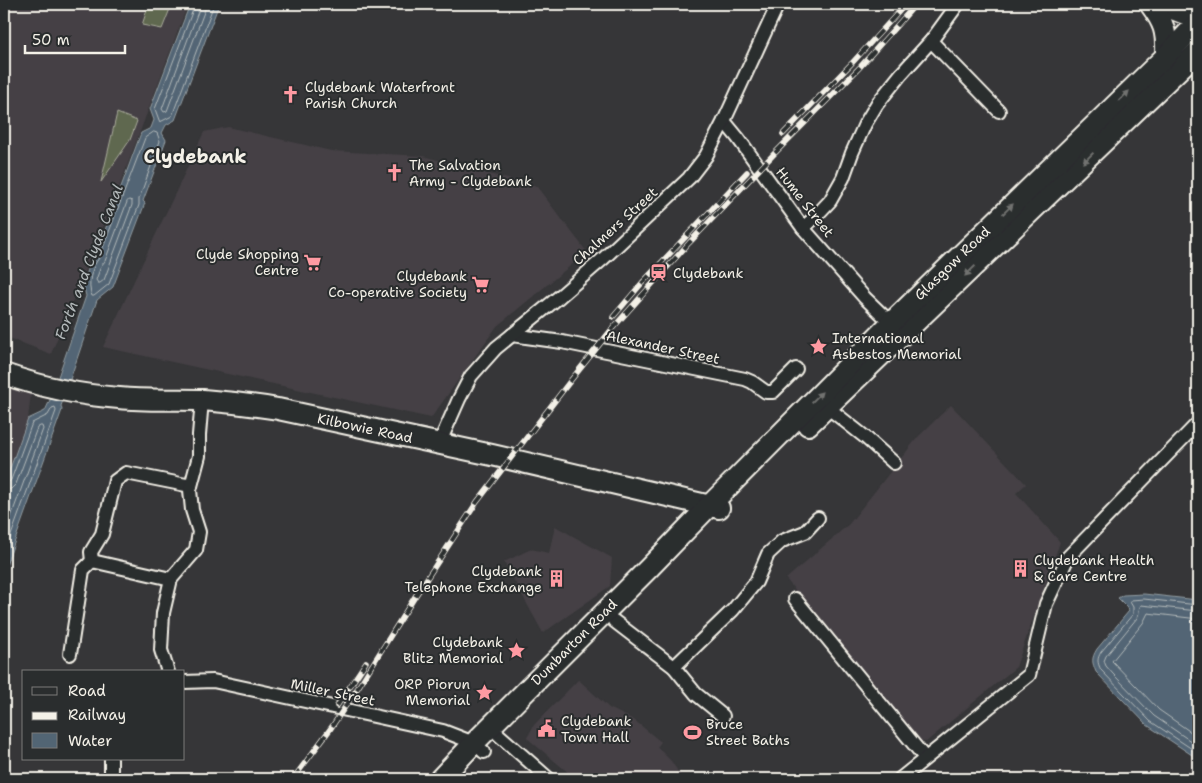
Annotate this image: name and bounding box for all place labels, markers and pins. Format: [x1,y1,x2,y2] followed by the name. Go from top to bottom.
[305,78,455,112] place label: Clydebank Waterfront Parish Church
[281,85,301,105] church icon: Clydebank Waterfront Parish Church
[409,156,532,190] place label: The Salvation Army - Clydebank
[385,163,405,183] church icon: The Salvation Army - Clydebank
[196,245,299,279] place label: Clyde Shopping Centre
[303,252,323,272] supermarket icon: Clyde Shopping Centre
[649,263,669,283] station icon: Clydebank
[673,264,743,282] place label: Clydebank
[328,267,467,301] place label: Clydebank Co-operative Society
[471,274,491,294] supermarket icon: Clydebank Co-operative Society
[832,329,962,363] place label: International Asbestos Memorial
[808,336,828,356] place icon: International Asbestos Memorial
[1034,551,1154,585] place label: Clydebank Health & Care Centre
[1010,558,1030,578] building icon: Clydebank Health & Care Centre
[405,562,542,596] place label: Clydebank Telephone Exchange
[546,569,566,589] building icon: Clydebank Telephone Exchange
[403,633,504,667] place label: Clydebank Blitz Memorial
[507,640,527,660] place icon: Clydebank Blitz Memorial
[394,675,471,709] place label: ORP Piorun Memorial
[474,682,494,702] place icon: ORP Piorun Memorial
[561,712,631,746] place label: Clydebank Town Hall
[706,715,790,749] place label: Bruce Street Baths
[537,719,557,739] public building icon: Clydebank Town Hall
[682,722,702,742] sports icon: Bruce Street Baths

